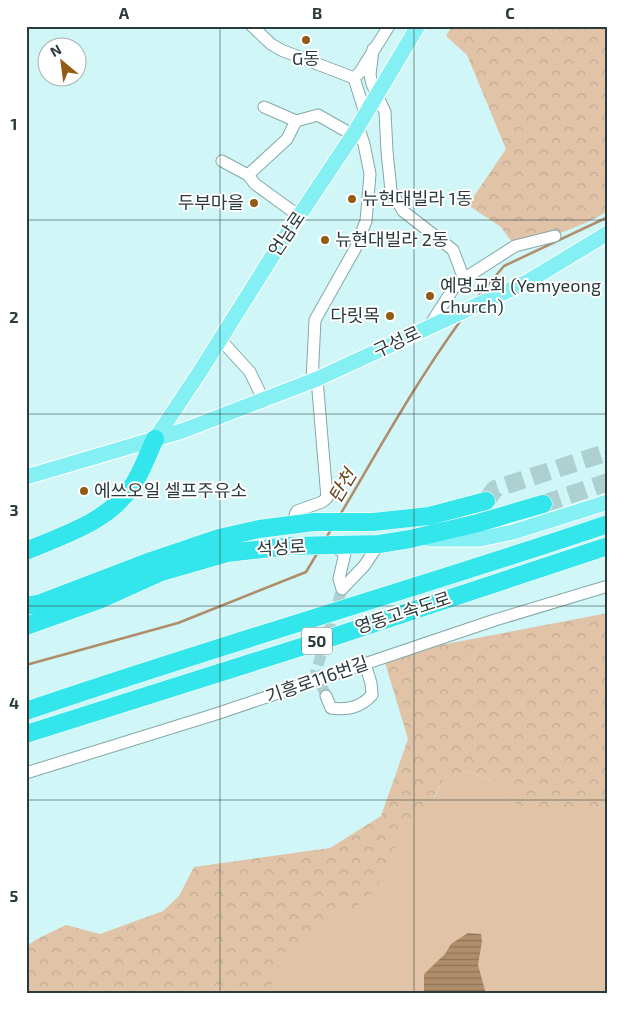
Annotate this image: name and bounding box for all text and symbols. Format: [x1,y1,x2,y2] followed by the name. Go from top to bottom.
[119,3,130,22] text: A
[312,3,322,22] text: B
[505,3,515,22] text: C
[300,34,312,46] marker: G동
[38,38,88,88] north arrow
[47,40,64,60] text: N
[292,47,320,69] place label: G동
[11,114,17,133] text: 1
[362,187,473,209] place label: 뉴현대빌라 1동
[178,191,244,213] place label: 두부마을
[346,193,358,205] marker: 뉴현대빌라 1동
[248,197,260,209] marker: 두부마을
[263,207,309,260] street label: 언남로
[335,228,449,250] place label: 뉴현대빌라 2동
[319,234,331,246] marker: 뉴현대빌라 2동
[440,274,601,317] place label: 예명교회 (Yemyeong Church)
[424,290,436,302] marker: 예명교회 (Yemyeong Church)
[330,304,380,326] place label: 다릿목
[9,307,19,326] text: 2
[384,310,396,322] marker: 다릿목
[369,321,424,362] street label: 구성로
[323,464,361,507] water label: 탄천
[94,479,247,501] place label: 에쓰오일 셀프주유소
[78,485,90,497] marker: 에쓰오일 셀프주유소
[9,500,19,519] text: 3
[255,534,306,560] street label: 석성로
[352,586,453,638] street label: 영동고속도로
[302,627,332,654] road number: 50
[262,651,371,707] street label: 기흥로116번길
[9,693,19,712] text: 4
[10,886,19,905] text: 5

